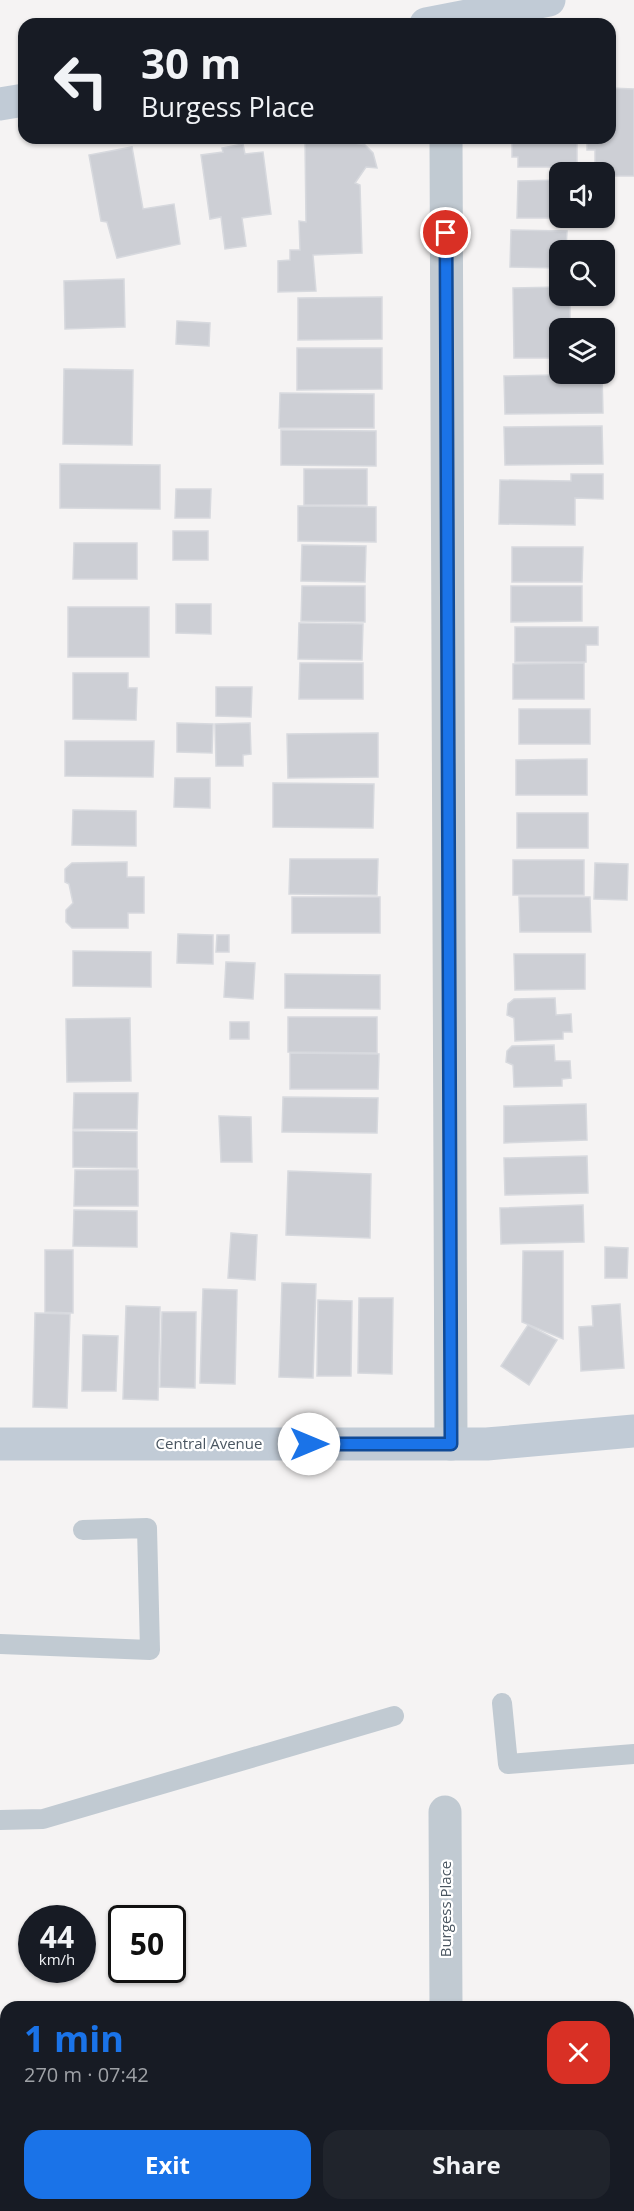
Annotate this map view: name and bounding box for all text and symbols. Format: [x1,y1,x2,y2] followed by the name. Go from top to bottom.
[141,34,241,91] text: 30 m
[42,42,120,120] icon: left
[141,88,315,125] text: Burgess Place
[549,162,615,384] map controls
[549,162,615,228] button: sound
[420,207,471,258] pin
[429,216,462,249] icon: arrive
[549,240,615,306] button: search
[549,318,615,384] button: layers
[277,1412,341,1476] position arrow
[156,1433,262,1453] street label: Central Avenue
[435,1861,455,1957] street label: Burgess Place
[108,1905,186,1983] speed limit sign: 50
[40,1916,74,1957] text: 44
[39,1949,75,1969] text: km/h
[24,2014,124,2063] text: 1 min
[547,2021,610,2084] button: close
[24,2061,149,2088] text: 270 m · 07:42
[24,2130,311,2199] button: Exit
[323,2130,610,2199] button: Share

